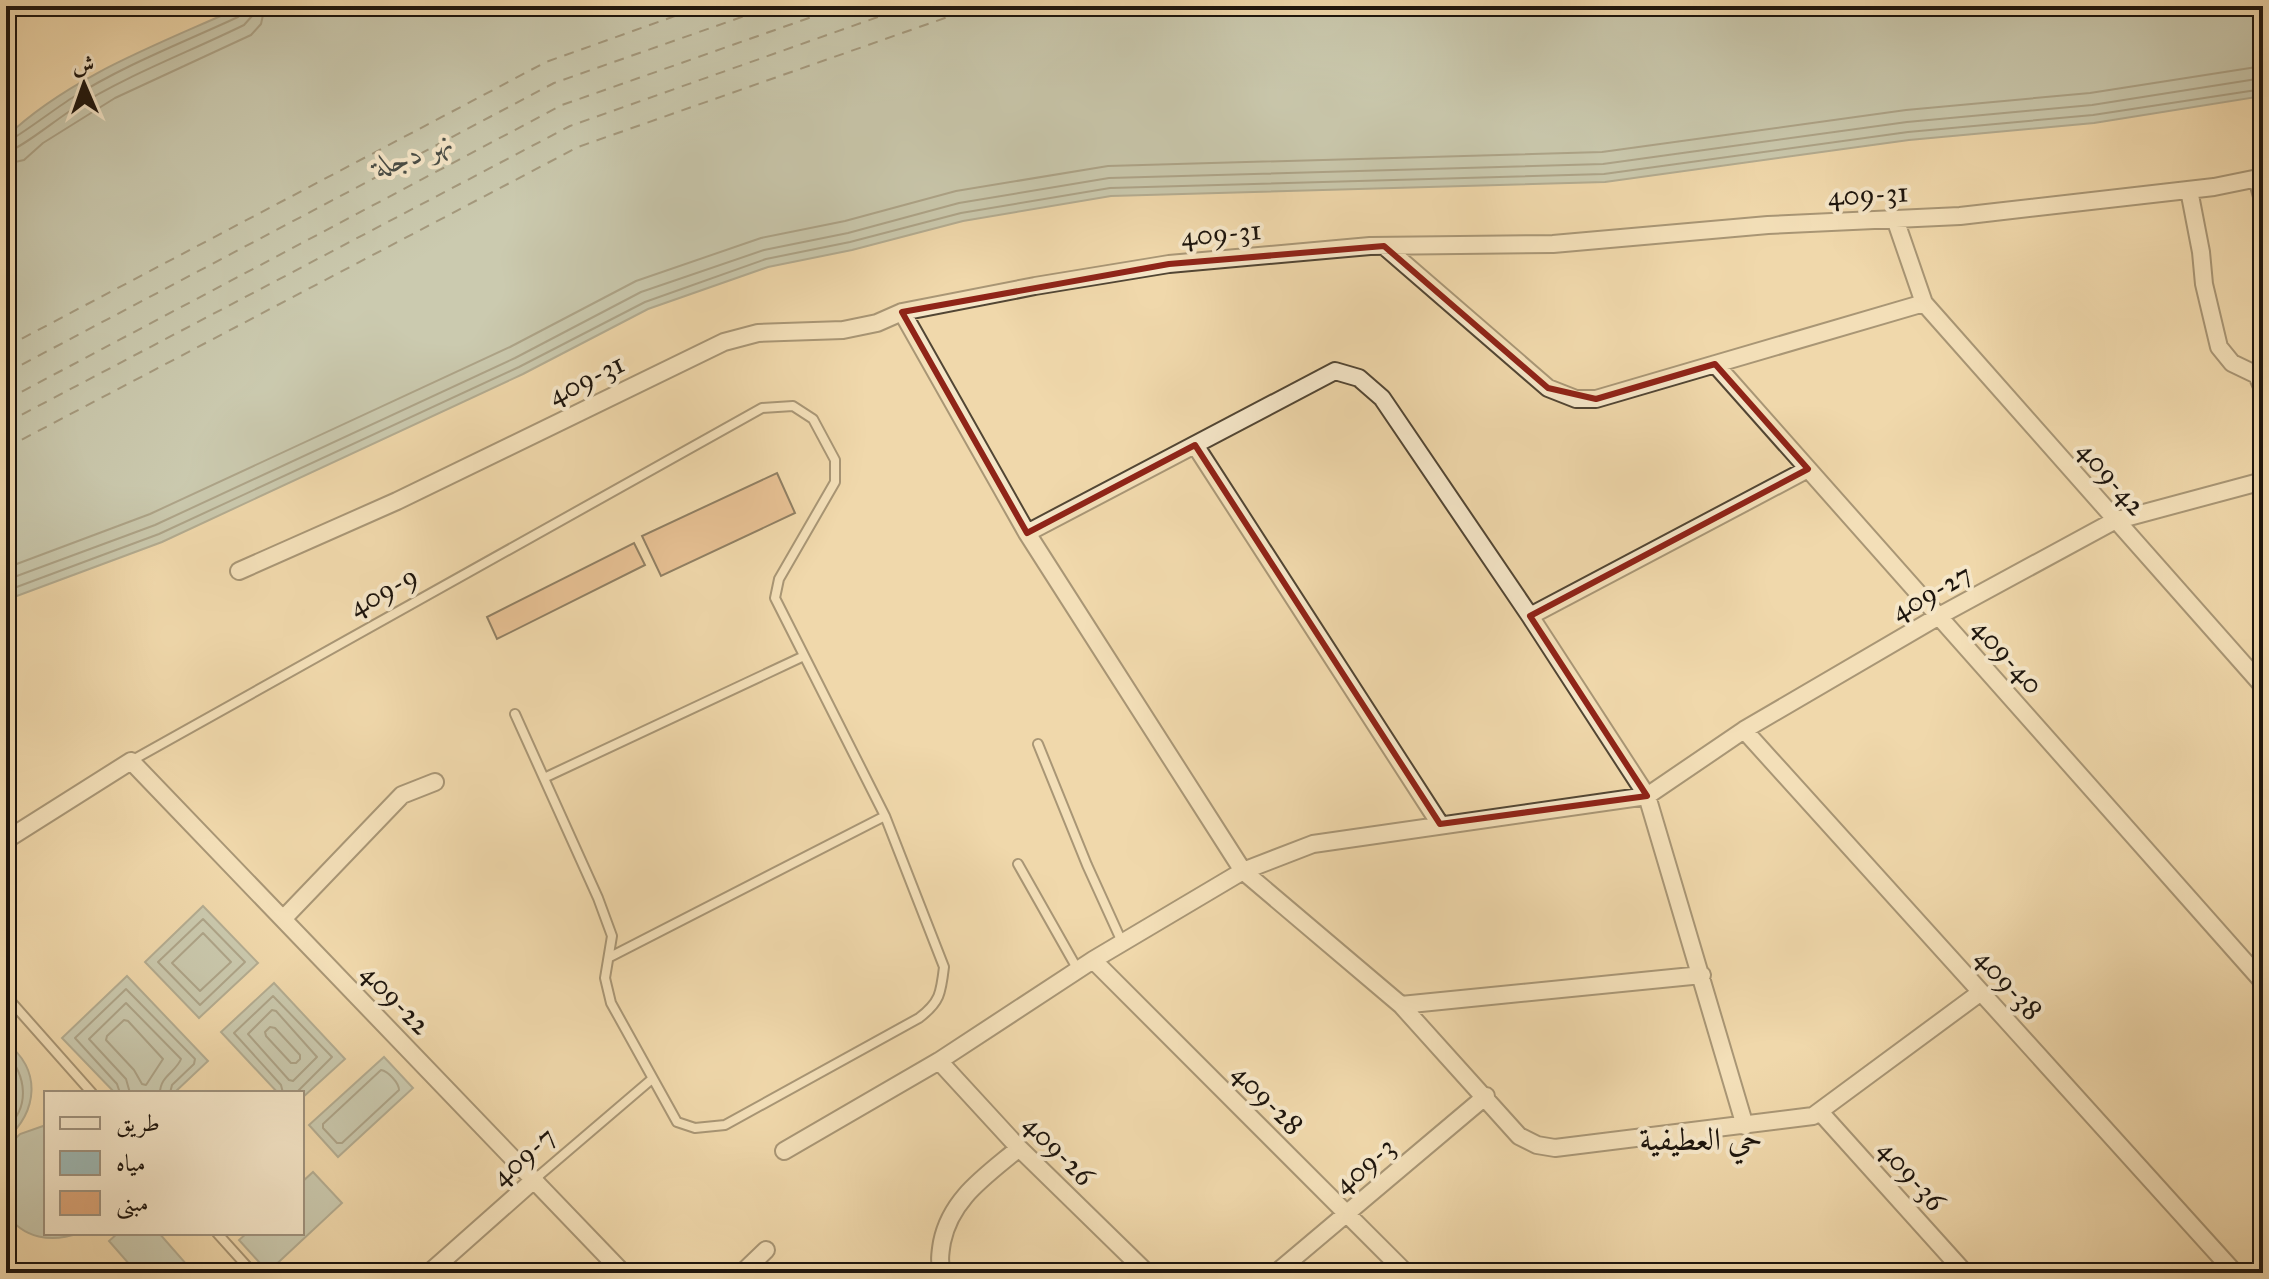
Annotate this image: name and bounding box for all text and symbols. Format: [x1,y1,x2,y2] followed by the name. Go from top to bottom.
[44,44,124,124] north arrow
[72,51,95,78] text: ش
[364,123,458,187] water label: نهر دجلة
[1827,174,1909,214] street label: 409-31
[1179,212,1263,254] street label: 409-31
[542,346,630,412] street label: 409-31
[2070,433,2154,523] street label: 409-42
[1885,556,1977,628] street label: 409-27
[342,558,424,624] street label: 409-9
[1965,611,2051,701] street label: 409-40
[1968,941,2050,1027] street label: 409-38
[354,956,439,1042] street label: 409-22
[1225,1056,1311,1142] street label: 409-28
[44,1091,304,1235] legend
[1016,1107,1103,1194] street label: 409-26
[116,1108,160,1138] text: طريق
[484,1119,562,1193] street label: 409-7
[1639,1120,1763,1165] district label: حي العطيفية
[1326,1129,1402,1201] street label: 409-3
[1871,1132,1954,1219] street label: 409-36
[116,1148,146,1178] text: مياه
[116,1188,149,1220] text: مبنى

